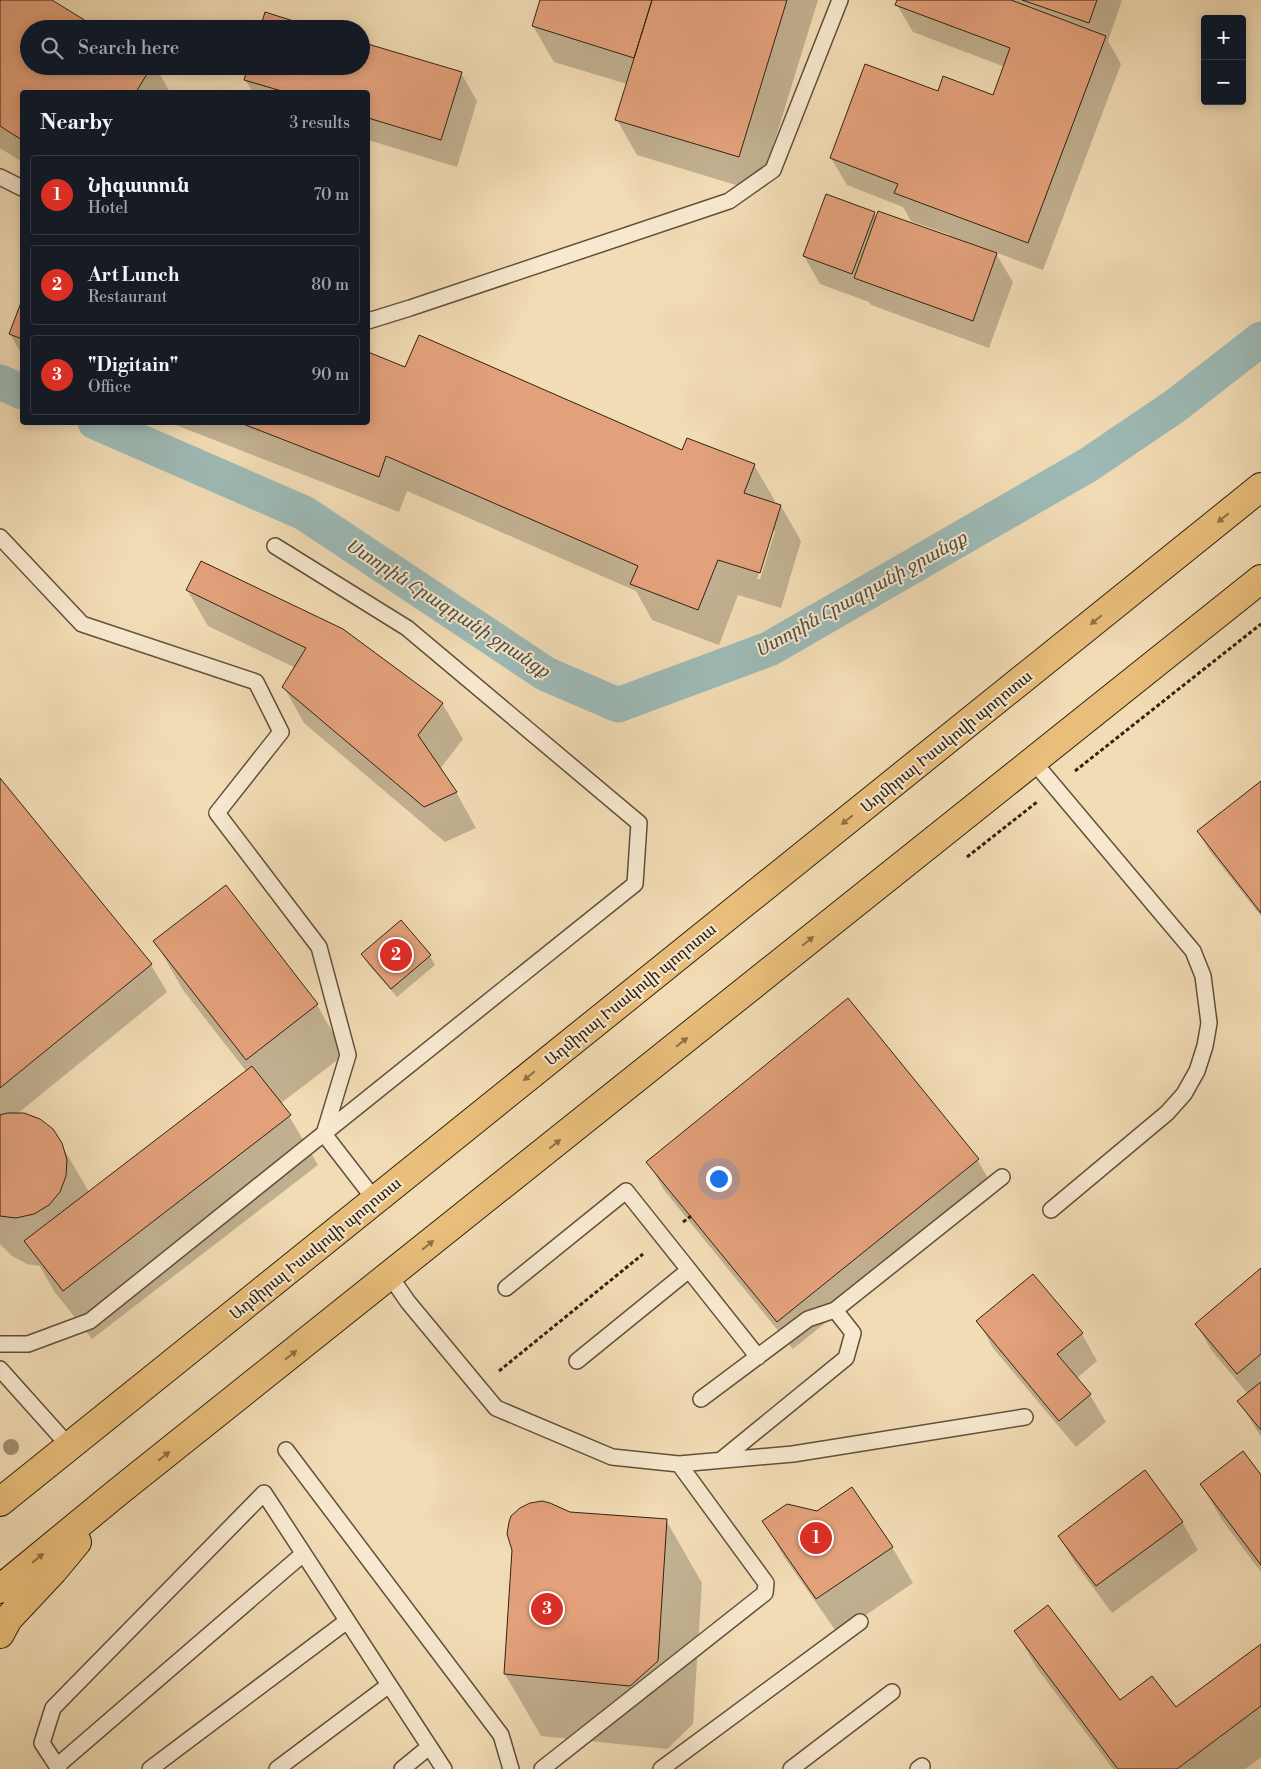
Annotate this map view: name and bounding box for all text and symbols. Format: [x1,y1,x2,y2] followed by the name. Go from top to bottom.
[1201,15,1246,105] map controls
[1201,15,1246,60] button: +
[20,20,370,75] search box
[38,34,66,62] icon: search
[78,36,179,60] text: Search here
[1201,60,1246,105] button: −
[40,110,113,136] text: Nearby
[289,113,350,133] text: 3 results
[88,174,189,198] text: Նիգատուն
[53,185,61,205] text: 1
[313,185,349,205] text: 70 m
[88,198,128,218] text: Hotel
[88,263,179,287] text: Art Lunch
[52,275,62,295] text: 2
[311,275,349,295] text: 80 m
[88,287,167,307] text: Restaurant
[88,353,178,377] text: "Digitain"
[52,365,62,385] text: 3
[311,365,349,385] text: 90 m
[88,377,131,397] text: Office
[1217,512,1230,523] one-way arrow
[751,526,972,662] water label: Ստորին Հրազդանի ջրանցք
[342,534,555,684] water label: Ստորին Հրազդանի ջրանցք
[1090,614,1103,625] one-way arrow
[857,666,1037,817] street label: Ադմիրալ Իսակովի պողոտա
[841,815,854,826] one-way arrow
[541,919,721,1070] street label: Ադմիրալ Իսակովի պողոտա
[802,935,815,946] one-way arrow
[380,936,412,974] pin: 2
[675,1037,688,1048] one-way arrow
[523,1070,536,1081] one-way arrow
[548,1138,561,1149] one-way arrow
[706,1166,732,1192] your location
[226,1173,406,1324] street label: Ադմիրալ Իսակովի պողոտա
[421,1240,434,1251] one-way arrow
[284,1349,297,1360] one-way arrow
[157,1450,170,1461] one-way arrow
[800,1519,832,1557] pin: 1
[31,1553,44,1564] one-way arrow
[531,1590,563,1628] pin: 3

